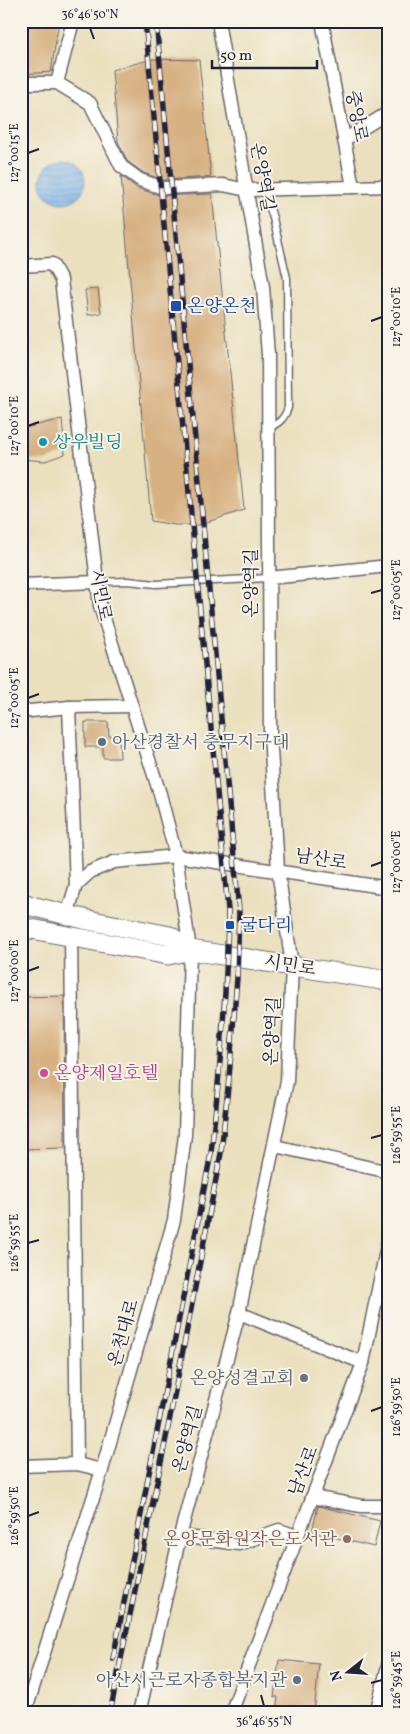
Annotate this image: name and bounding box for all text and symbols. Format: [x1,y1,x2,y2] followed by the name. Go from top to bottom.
[62,7,118,23] text: 36°46'50"N
[212,38,318,70] scale bar
[220,46,252,67] text: 50 m
[338,88,373,144] street label: 중앙로
[7,123,23,183] text: 127°00'15"E
[243,141,280,214] street label: 온양역길
[389,287,405,347] text: 127°00'10"E
[187,295,257,320] place label: 온양온천
[169,299,183,313] marker: 온양온천
[7,396,23,456] text: 127°00'10"E
[53,431,123,456] place label: 상우빌딩
[37,436,49,448] marker: 상우빌딩
[240,548,265,618] street label: 온양역길
[389,559,405,621] text: 127°00'05"E
[82,567,117,623] street label: 시민로
[7,667,23,729] text: 127°00'05"E
[112,731,289,756] place label: 아산경찰서 충무지구대
[96,736,108,748] marker: 아산경찰서 충무지구대
[389,830,405,894] text: 127°00'00"E
[293,844,348,877] street label: 남산로
[240,914,292,939] place label: 굴다리
[224,919,236,931] marker: 굴다리
[7,939,23,1003] text: 127°00'00"E
[262,950,317,983] street label: 시민로
[259,996,288,1066] street label: 온양역길
[54,1062,158,1087] place label: 온양제일호텔
[38,1067,50,1079] marker: 온양제일호텔
[389,1106,405,1164] text: 126°59'55"E
[7,1214,23,1272] text: 126°59'55"E
[103,1297,146,1370] street label: 온천대로
[190,1367,294,1392] place label: 온양성결교회
[298,1372,310,1384] marker: 온양성결교회
[389,1377,405,1437] text: 126°59'50"E
[167,1403,210,1476] street label: 온양역길
[283,1443,325,1500] street label: 남산로
[7,1486,23,1546] text: 126°59'50"E
[163,1528,338,1553] place label: 온양문화원작은도서관
[341,1533,353,1545] marker: 온양문화원작은도서관
[322,1646,372,1696] north arrow
[389,1651,405,1709] text: 126°59'45"E
[326,1668,348,1683] text: N
[96,1669,288,1694] place label: 아산시근로자종합복지관
[291,1674,303,1686] marker: 아산시근로자종합복지관
[236,1714,292,1730] text: 36°46'55"N

